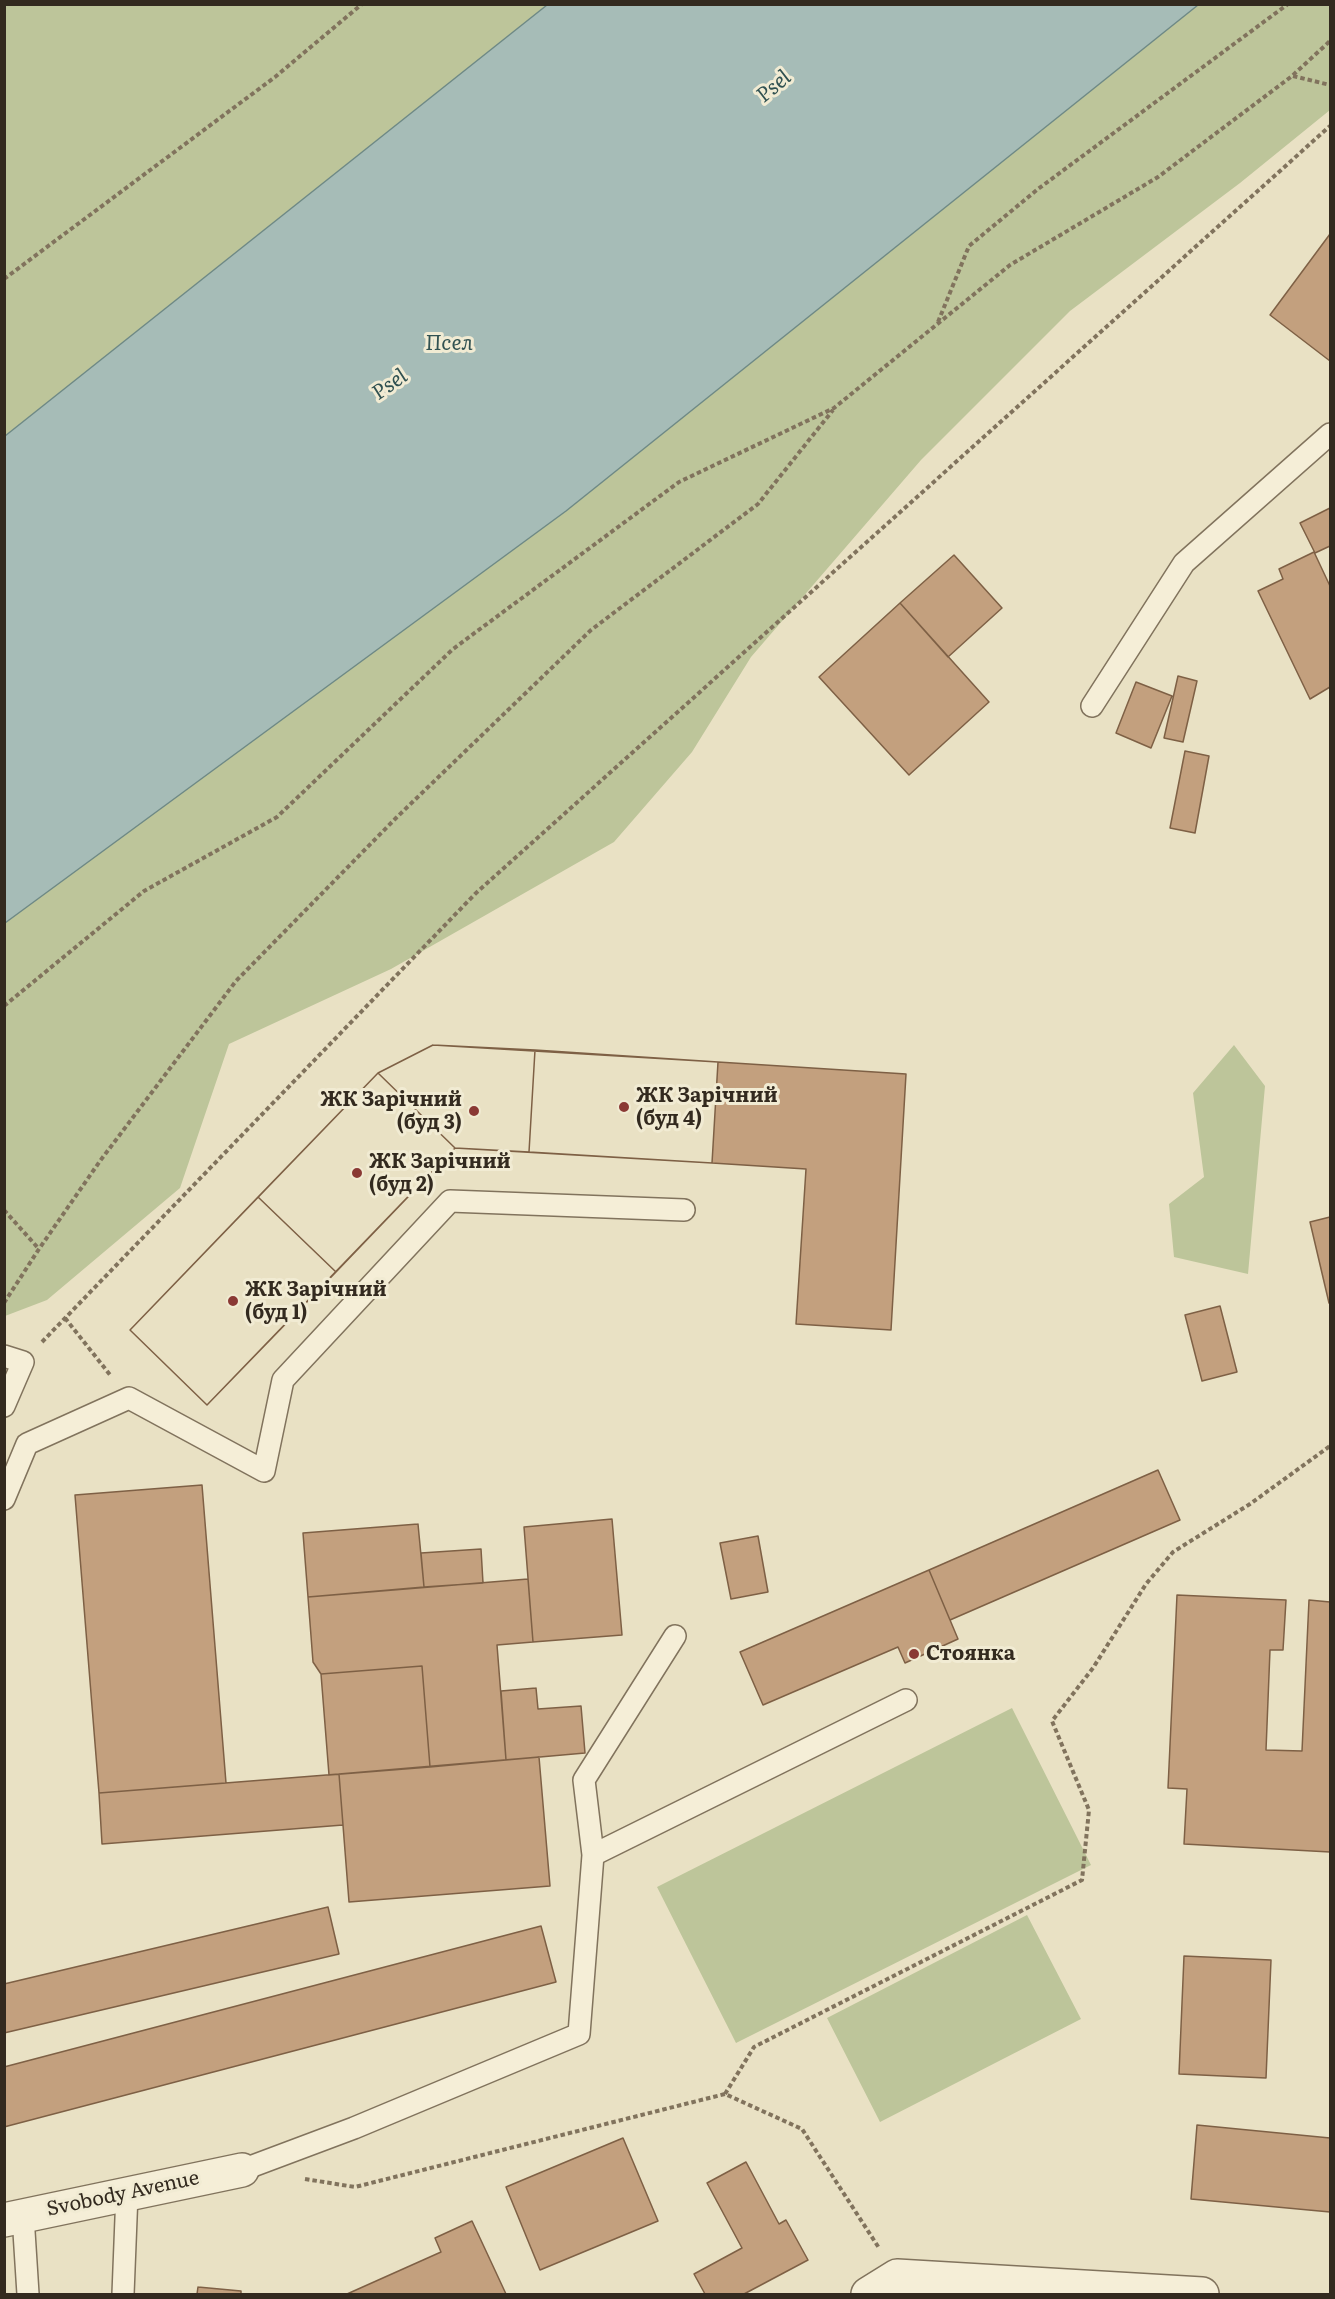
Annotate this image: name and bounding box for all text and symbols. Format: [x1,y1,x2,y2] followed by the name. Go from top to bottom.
[752,65,796,109] water label: Psel
[425,331,473,357] water label: Псел
[368,364,412,406] water label: Psel
[636,1084,778,1131] place label: ЖК Зарічний (буд 4)
[320,1088,462,1135] place label: ЖК Зарічний (буд 3)
[617,1100,631,1114] marker: ЖК Зарічний (буд 4)
[467,1104,481,1118] marker: ЖК Зарічний (буд 3)
[369,1150,511,1197] place label: ЖК Зарічний (буд 2)
[350,1166,364,1180] marker: ЖК Зарічний (буд 2)
[245,1278,387,1325] place label: ЖК Зарічний (буд 1)
[226,1294,240,1308] marker: ЖК Зарічний (буд 1)
[926,1642,1015,1666] place label: Стоянка
[907,1647,921,1661] marker: Стоянка
[45,2166,201,2222] street label: Svobody Avenue

